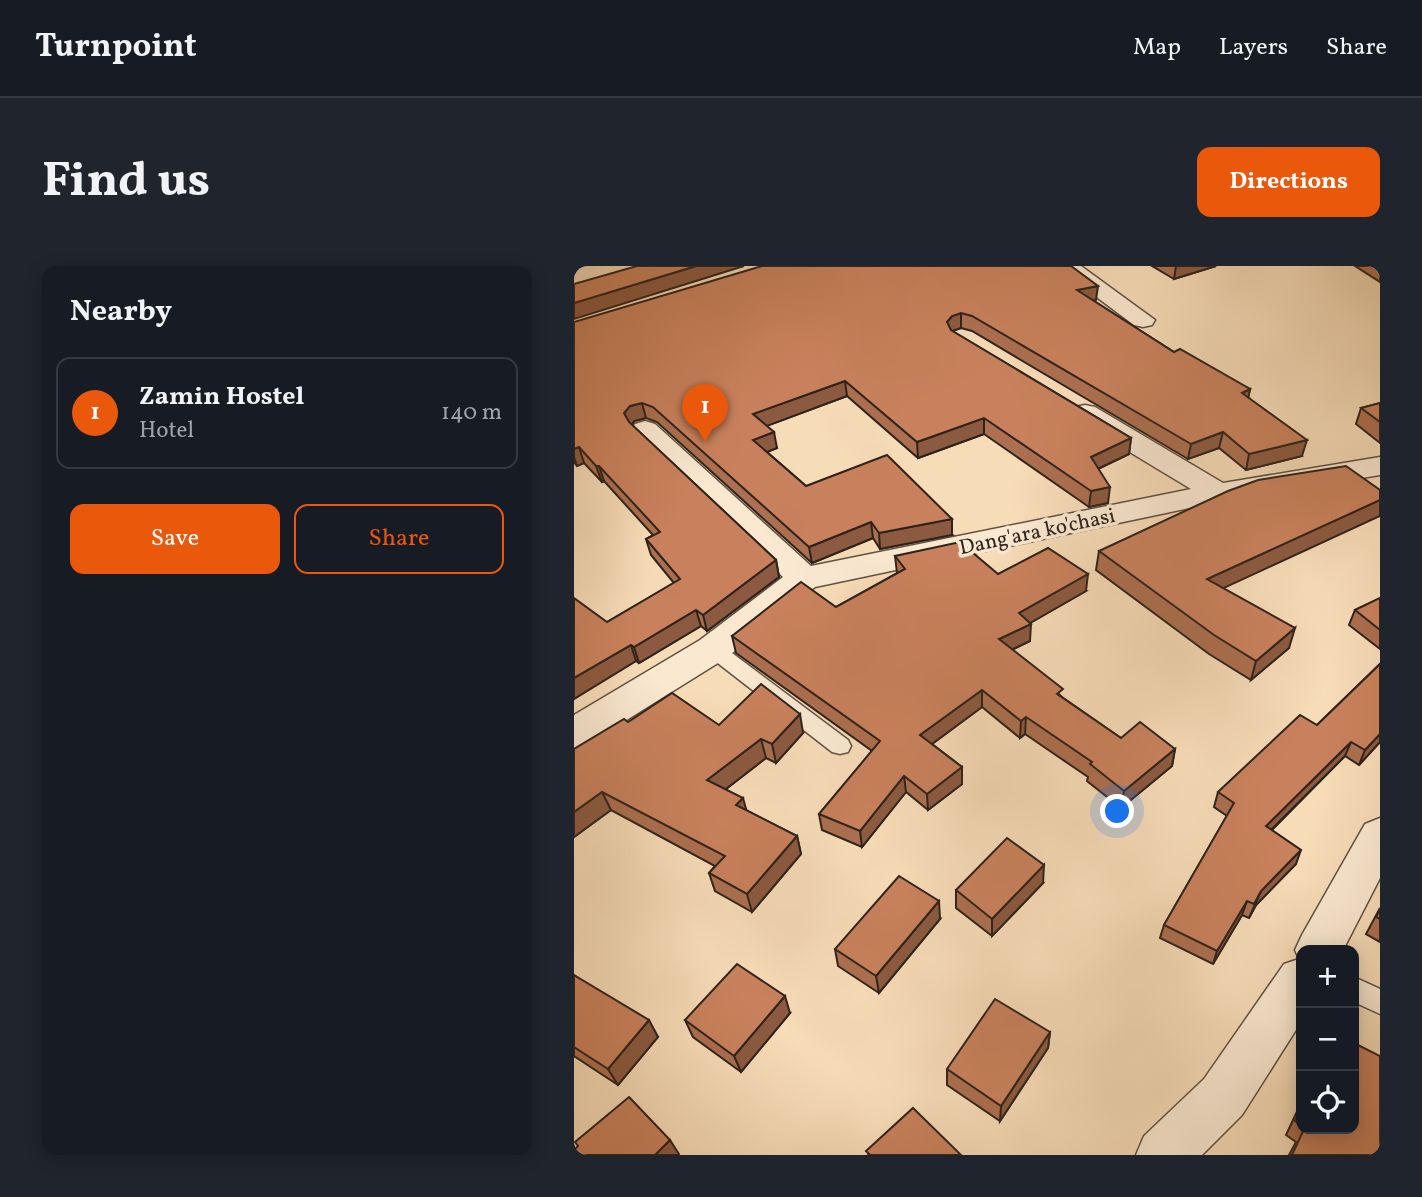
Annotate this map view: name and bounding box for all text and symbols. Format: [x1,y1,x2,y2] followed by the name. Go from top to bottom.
[35,25,197,71] text: Turnpoint
[1133,31,1181,65] text: Map
[1219,31,1288,65] text: Layers
[1326,31,1387,65] text: Share
[1197,147,1380,217] button: Directions
[42,148,210,217] text: Find us
[70,291,172,333] text: Nearby
[139,379,304,415] text: Zamin Hostel
[682,384,728,442] pin: 1
[90,397,100,429] text: 1
[441,397,502,429] text: 140 m
[139,415,194,447] text: Hotel
[957,502,1118,563] street label: Dang'ara ko'chasi
[70,504,280,574] button: Save
[294,504,504,574] button: Share
[1100,794,1134,828] your location
[1296,945,1359,1134] map controls
[1296,945,1359,1008] button: +
[1296,1008,1359,1071] button: −
[1296,1071,1359,1134] button: locate

